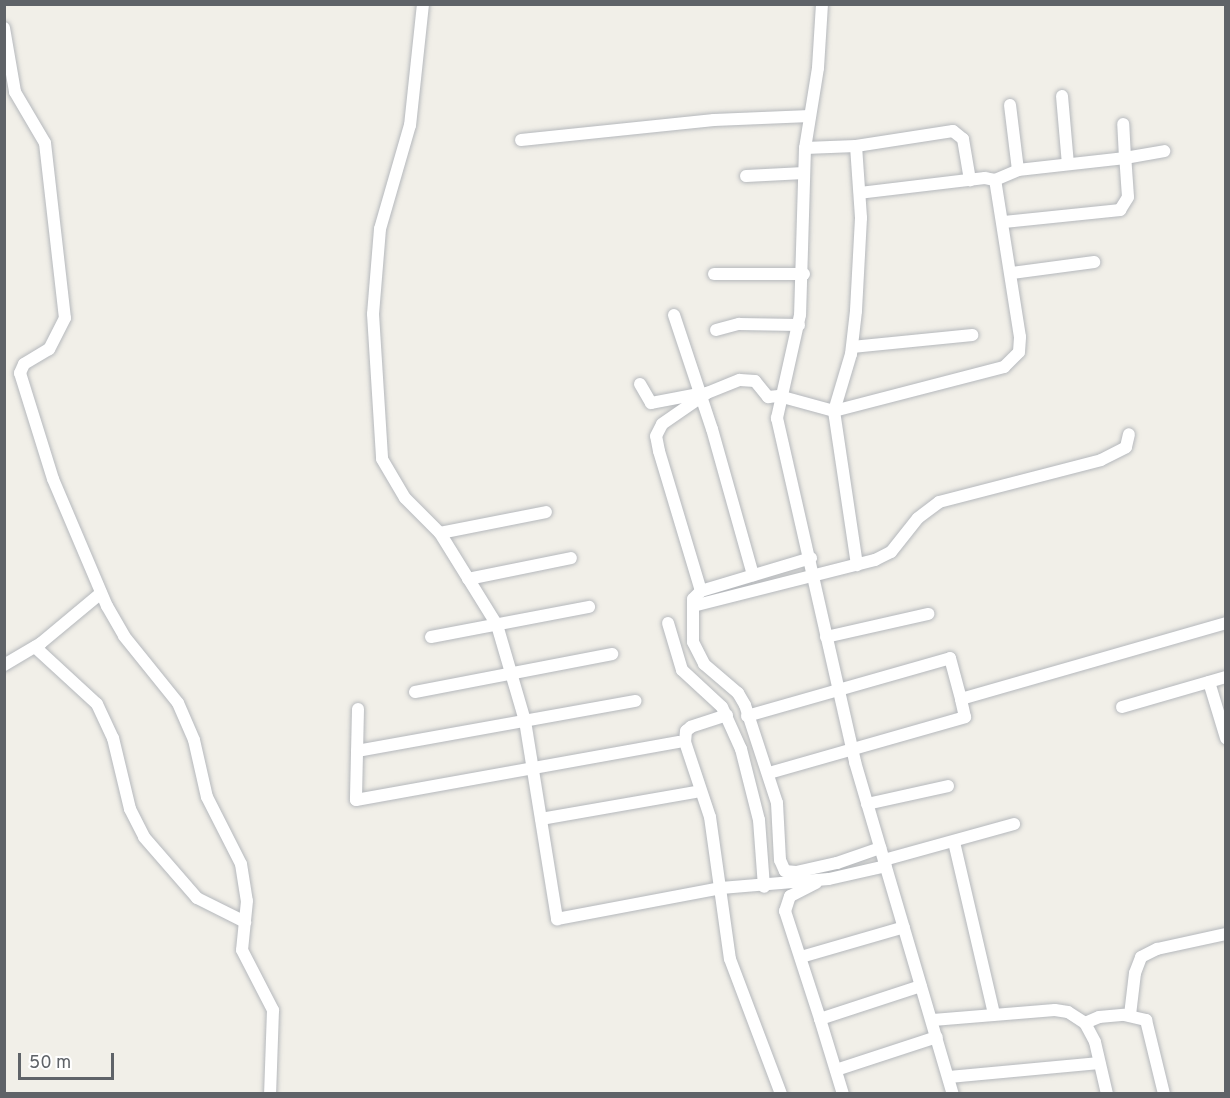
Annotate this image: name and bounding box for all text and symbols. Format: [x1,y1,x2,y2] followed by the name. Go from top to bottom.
[21,1041,117,1079] scale bar
[29,1052,71,1075] text: 50 m

